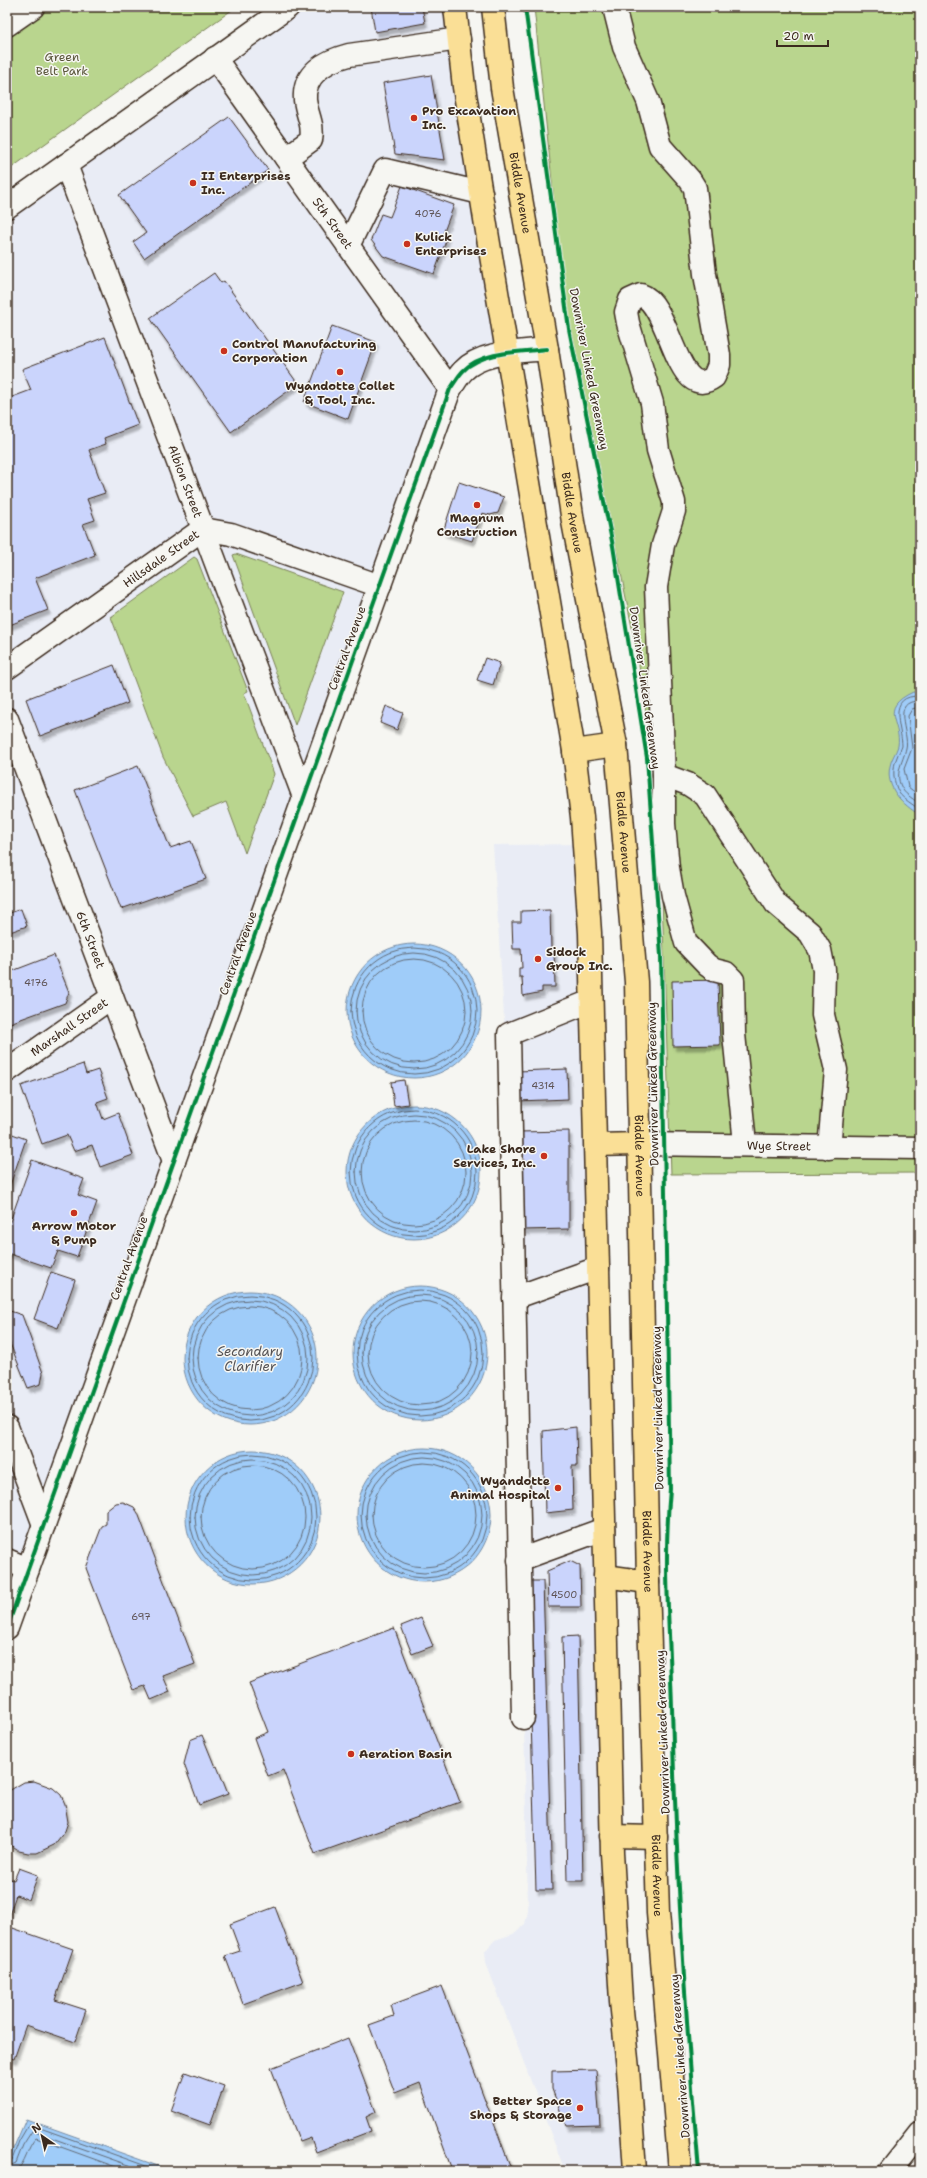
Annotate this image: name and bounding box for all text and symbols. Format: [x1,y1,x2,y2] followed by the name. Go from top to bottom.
[777,22,828,48] scale bar
[783,28,814,44] text: 20 m
[36,49,88,79] park label: Green Belt Park
[422,103,516,133] place label: Pro Excavation Inc.
[409,113,419,123] marker: Pro Excavation Inc.
[505,151,535,235] street label: Biddle Avenue
[201,168,291,198] place label: II Enterprises Inc.
[188,178,198,188] marker: II Enterprises Inc.
[309,195,356,252] street label: 5th Street
[415,207,441,220] house number: 4076
[415,229,487,259] place label: Kulick Enterprises
[402,239,412,249] marker: Kulick Enterprises
[565,287,613,451] street label: Downriver Linked Greenway
[232,336,376,366] place label: Control Manufacturing Corporation
[219,346,229,356] marker: Control Manufacturing Corporation
[335,367,345,377] marker: Wyandotte Collet & Tool, Inc.
[285,378,395,408] place label: Wyandotte Collet & Tool, Inc.
[164,443,206,520] street label: Albion Street
[558,471,587,555] street label: Biddle Avenue
[472,500,482,510] marker: Magnum Construction
[437,510,517,540] place label: Magnum Construction
[120,526,202,591] street label: Hillsdale Street
[324,604,370,692] street label: Central Avenue
[626,605,664,771] street label: Downriver Linked Greenway
[612,791,635,874] street label: Biddle Avenue
[72,909,109,971] street label: 6th Street
[215,909,261,997] street label: Central Avenue
[546,944,613,974] place label: Sidock Group Inc.
[533,954,543,964] marker: Sidock Group Inc.
[24,976,48,989] house number: 4176
[27,994,111,1060] street label: Marshall Street
[644,1002,662,1166] street label: Downriver Linked Greenway
[531,1079,555,1092] house number: 4314
[631,1114,648,1197] street label: Biddle Avenue
[747,1138,811,1154] street label: Wye Street
[453,1141,536,1171] place label: Lake Shore Services, Inc.
[539,1151,549,1161] marker: Lake Shore Services, Inc.
[69,1208,79,1218] marker: Arrow Motor & Pump
[106,1214,152,1302] street label: Central Avenue
[32,1218,117,1248] place label: Arrow Motor & Pump
[649,1326,667,1490] street label: Downriver Linked Greenway
[217,1343,283,1375] water label: Secondary Clarifier
[450,1473,550,1503] place label: Wyandotte Animal Hospital
[553,1483,563,1493] marker: Wyandotte Animal Hospital
[639,1510,656,1593] street label: Biddle Avenue
[551,1588,577,1601] house number: 4500
[131,1610,151,1623] house number: 697
[652,1649,674,1814] street label: Downriver Linked Greenway
[359,1746,452,1762] place label: Aeration Basin
[346,1749,356,1759] marker: Aeration Basin
[648,1834,666,1918] street label: Biddle Avenue
[666,1973,694,2139] street label: Downriver Linked Greenway
[470,2093,572,2123] place label: Better Space Shops & Storage
[575,2103,585,2113] marker: Better Space Shops & Storage
[22,2116,62,2156] north arrow
[29,2119,45,2137] text: N

